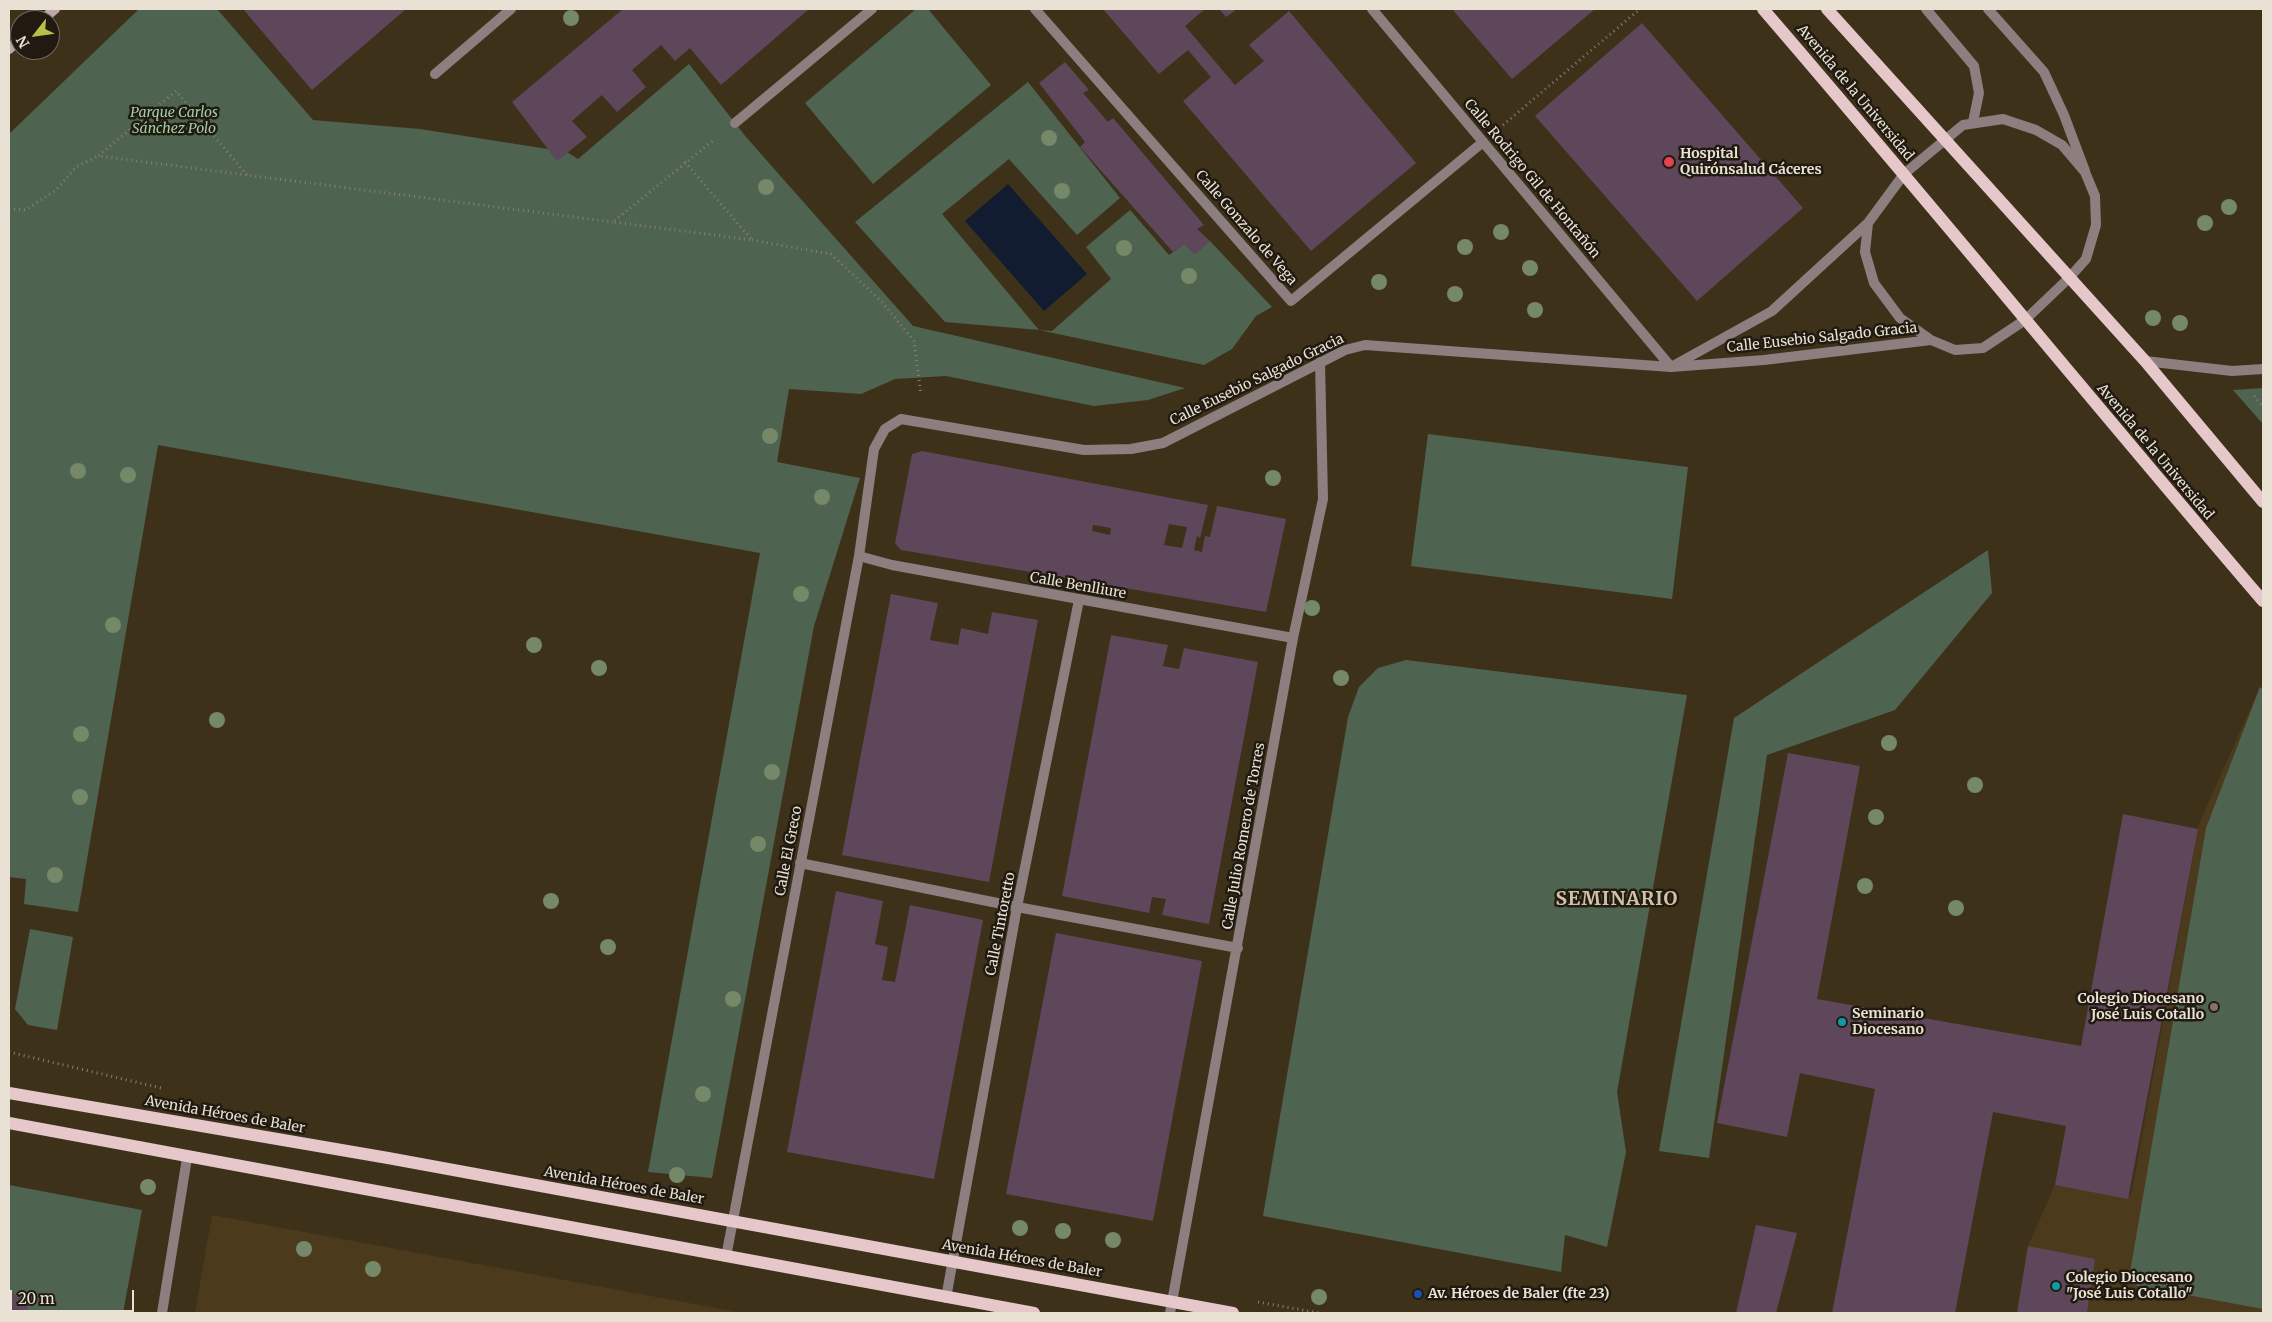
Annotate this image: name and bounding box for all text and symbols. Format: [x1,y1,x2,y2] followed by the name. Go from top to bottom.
[10,10,60,60] north arrow
[1793,22,1917,164] street label: Avenida de la Universidad
[12,33,33,51] text: N
[1460,96,1604,262] street label: Calle Rodrigo Gil de Hontañón
[130,105,218,138] park label: Parque Carlos Sánchez Polo
[1680,146,1822,178] place label: Hospital Quirónsalud Cáceres
[1662,155,1676,169] marker: Hospital Quirónsalud Cáceres
[1192,167,1300,289] street label: Calle Gonzalo de Vega
[1726,320,1918,356] street label: Calle Eusebio Salgado Gracia
[1167,331,1347,429] street label: Calle Eusebio Salgado Gracia
[2093,381,2217,523] street label: Avenida de la Universidad
[1029,569,1127,603] street label: Calle Benlliure
[1219,741,1269,931] street label: Calle Julio Romero de Torres
[772,805,806,897] street label: Calle El Greco
[983,871,1019,977] street label: Calle Tintoretto
[1554,889,1680,911] district label: SEMINARIO
[2078,991,2204,1024] place label: Colegio Diocesano José Luis Cotallo
[2208,1001,2220,1013] marker: Colegio Diocesano José Luis Cotallo
[1852,1006,1924,1038] place label: Seminario Diocesano
[1836,1016,1848,1028] marker: Seminario Diocesano
[144,1093,306,1137] street label: Avenida Héroes de Baler
[543,1164,705,1208] street label: Avenida Héroes de Baler
[941,1237,1103,1281] street label: Avenida Héroes de Baler
[2066,1270,2193,1302] place label: Colegio Diocesano "José Luis Cotallo"
[12,1280,136,1312] scale bar
[2050,1280,2062,1292] marker: Colegio Diocesano "José Luis Cotallo"
[1428,1286,1610,1302] place label: Av. Héroes de Baler (fte 23)
[1412,1288,1424,1300] marker: Av. Héroes de Baler (fte 23)
[18,1289,55,1308] text: 20 m

